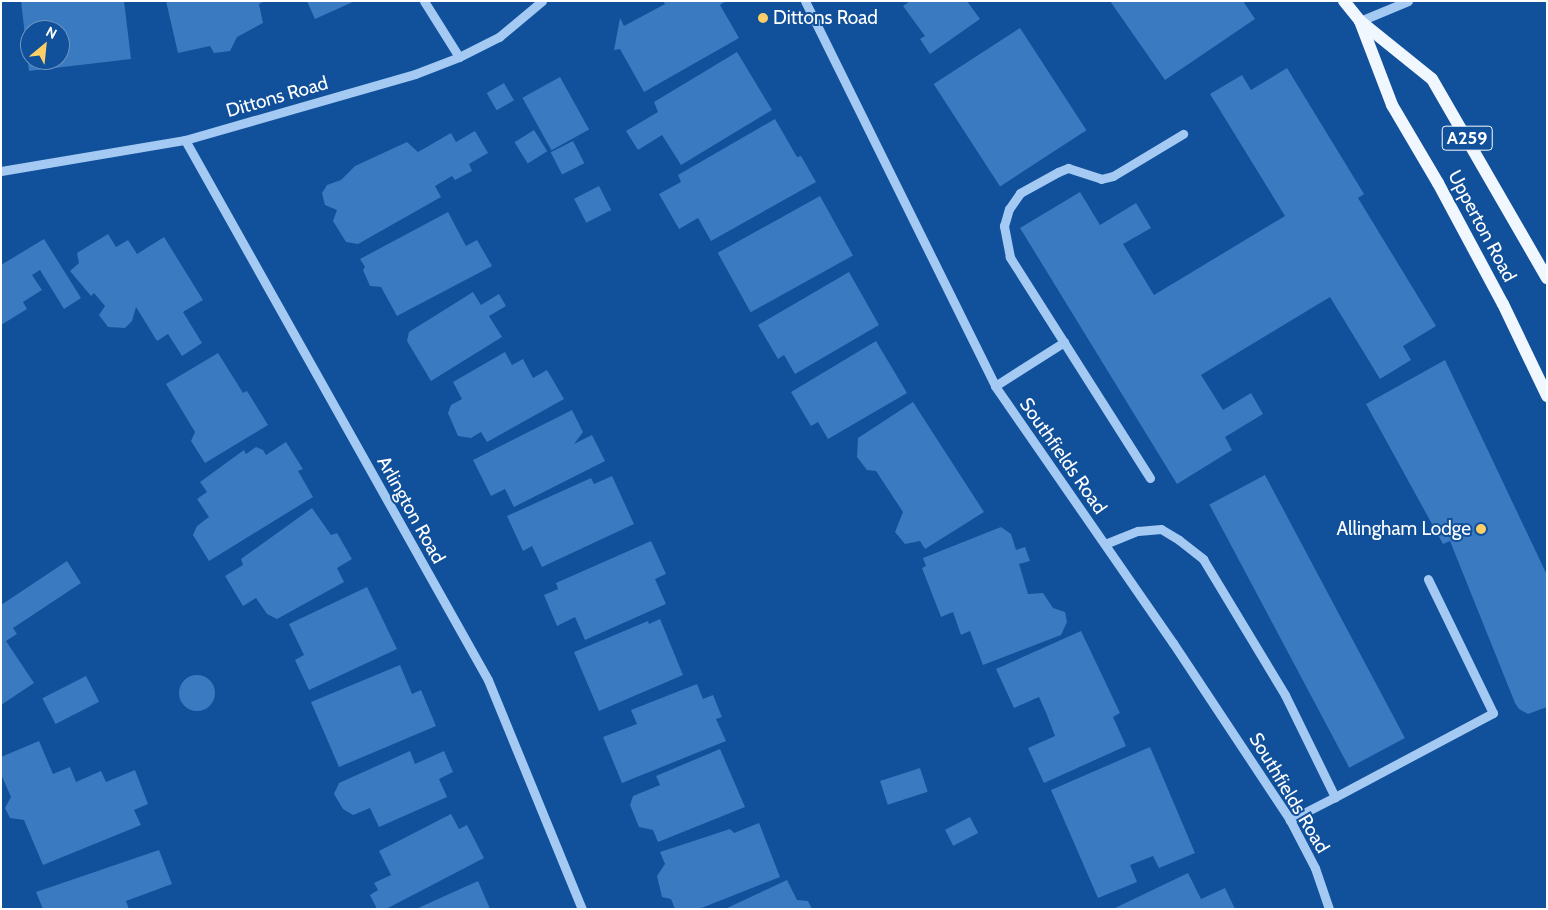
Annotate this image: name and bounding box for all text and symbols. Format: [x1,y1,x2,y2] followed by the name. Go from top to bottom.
[773,7,878,29] place label: Dittons Road
[757,12,769,24] marker: Dittons Road
[20,20,70,70] north arrow
[43,22,60,43] text: N
[223,72,331,122] street label: Dittons Road
[1441,122,1493,154] road number: A259
[1443,166,1521,286] street label: Upperton Road
[1015,394,1111,518] street label: Southfields Road
[372,452,450,568] street label: Arlington Road
[1336,518,1471,540] place label: Allingham Lodge
[1475,523,1487,535] marker: Allingham Lodge
[1244,729,1334,857] street label: Southfields Road

